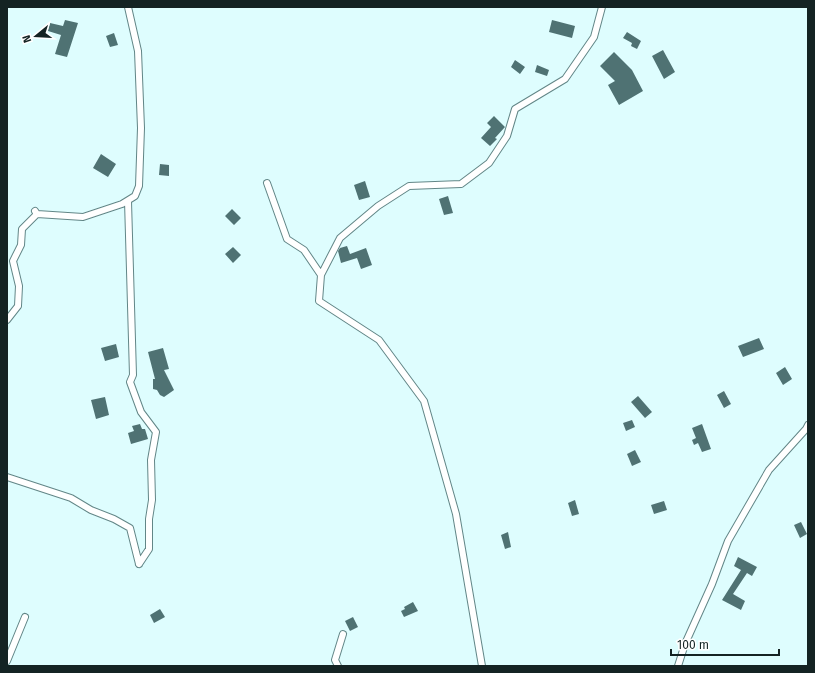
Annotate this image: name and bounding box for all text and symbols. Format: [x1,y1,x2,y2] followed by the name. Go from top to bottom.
[16,16,56,56] north arrow
[20,33,34,44] text: N
[671,631,779,657] scale bar
[677,638,709,652] text: 100 m

